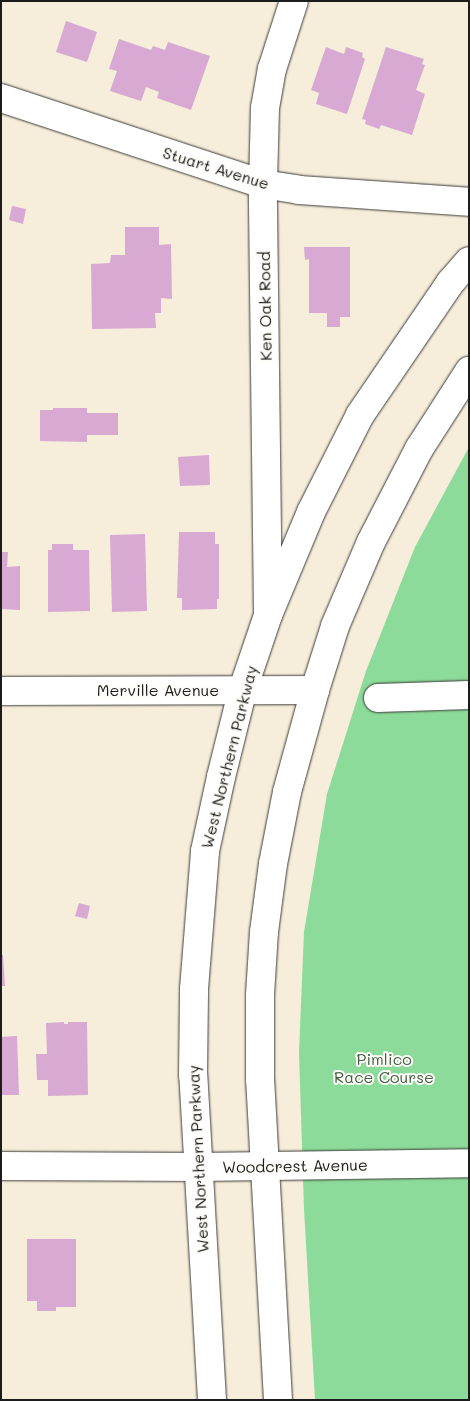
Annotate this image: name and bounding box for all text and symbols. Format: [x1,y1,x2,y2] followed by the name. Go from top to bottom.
[160,143,272,193] street label: Stuart Avenue
[254,251,276,361] street label: Ken Oak Road
[197,663,261,851] street label: West Northern Parkway
[97,680,219,700] street label: Merville Avenue
[334,1049,434,1087] park label: Pimlico Race Course
[183,1065,213,1253] street label: West Northern Parkway
[222,1155,368,1177] street label: Woodcrest Avenue

